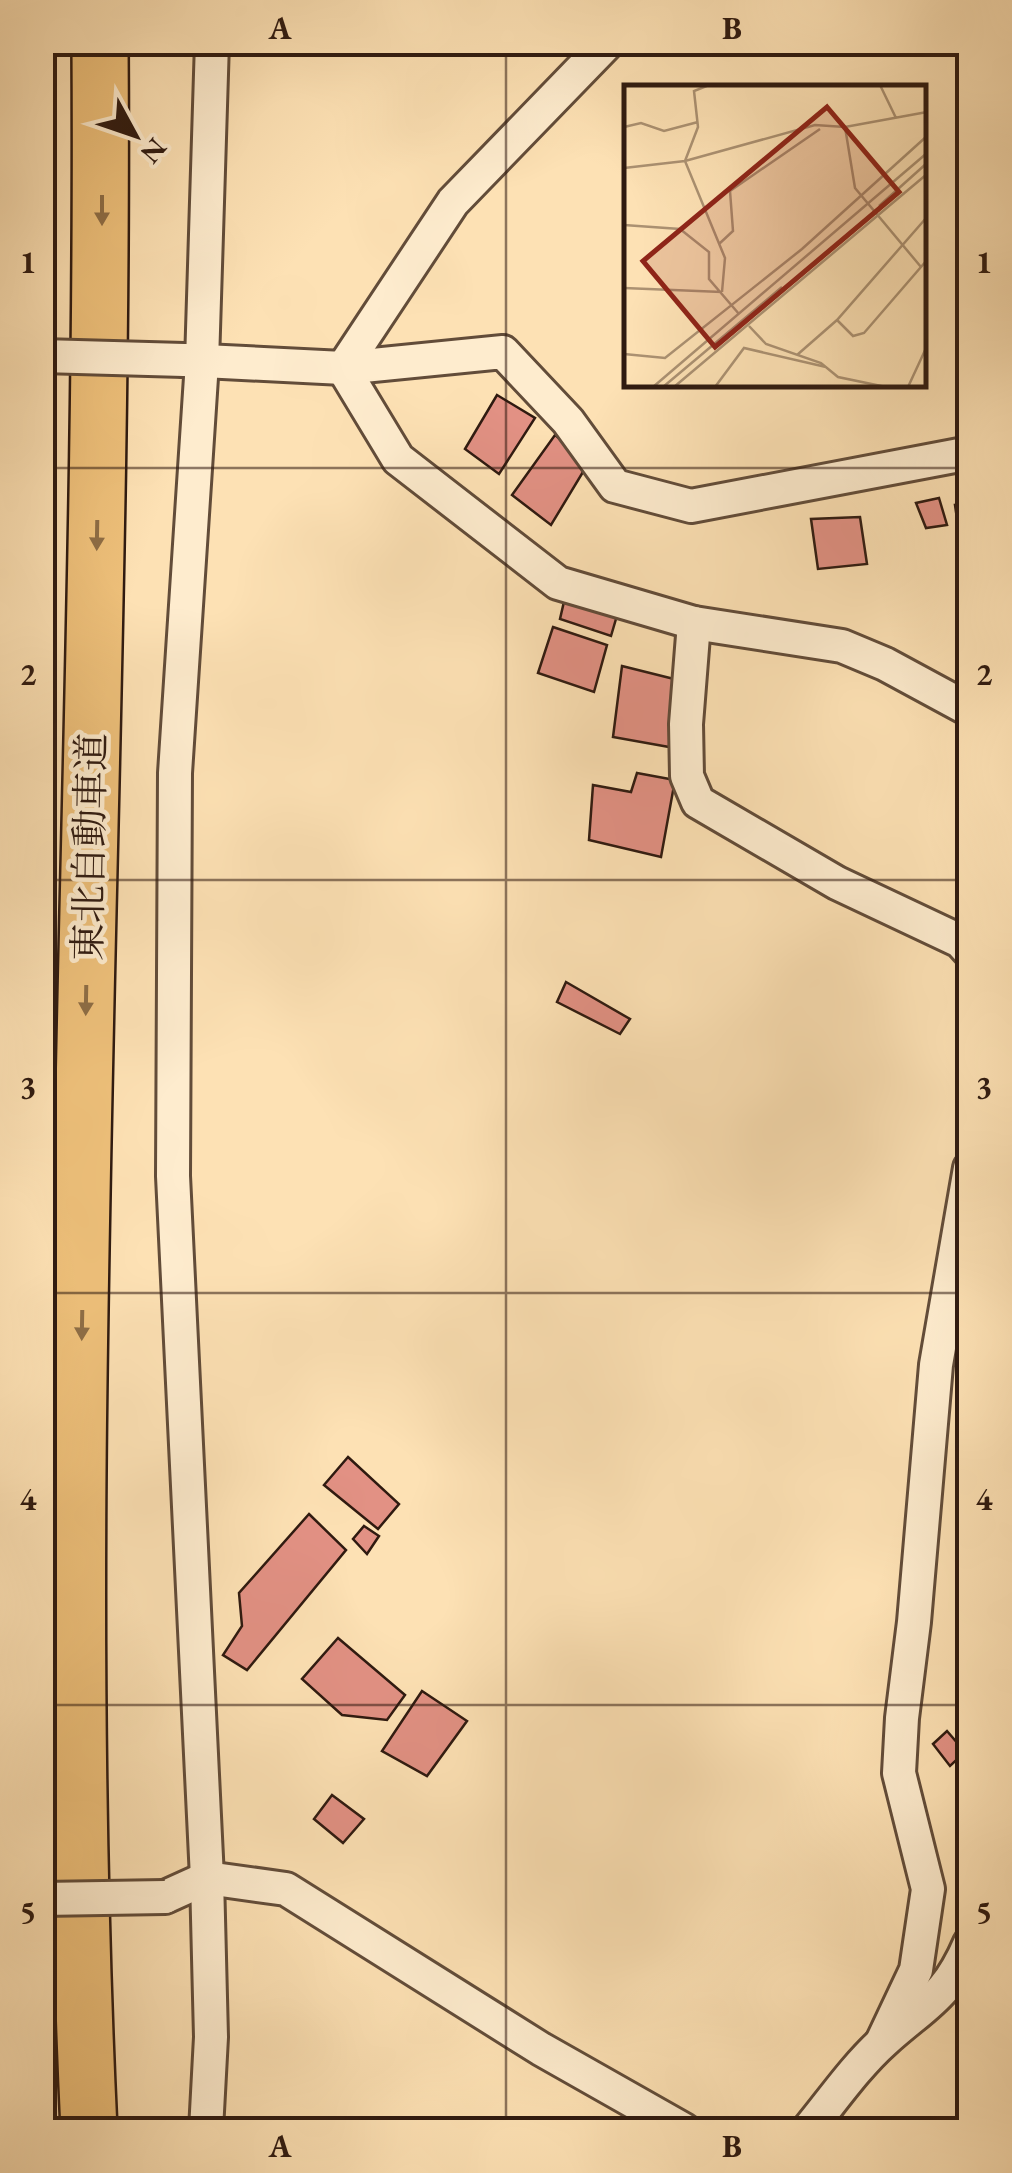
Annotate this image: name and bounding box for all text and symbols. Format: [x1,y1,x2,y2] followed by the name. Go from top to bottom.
[267,7,292,49] text: A
[722,7,742,49] text: B
[85,85,185,185] north arrow
[624,85,927,388] inset map
[133,131,175,172] text: N
[94,194,110,226] one-way arrow
[20,241,36,283] text: 1
[976,241,992,283] text: 1
[88,519,104,551] one-way arrow
[20,653,37,695] text: 2
[976,653,993,695] text: 2
[63,733,115,961] street label: 東北自動車道
[78,984,94,1016] one-way arrow
[20,1066,36,1108] text: 3
[976,1066,992,1108] text: 3
[74,1309,90,1341] one-way arrow
[20,1478,38,1520] text: 4
[976,1478,994,1520] text: 4
[20,1891,36,1933] text: 5
[976,1891,992,1933] text: 5
[267,2125,292,2167] text: A
[722,2125,742,2167] text: B

